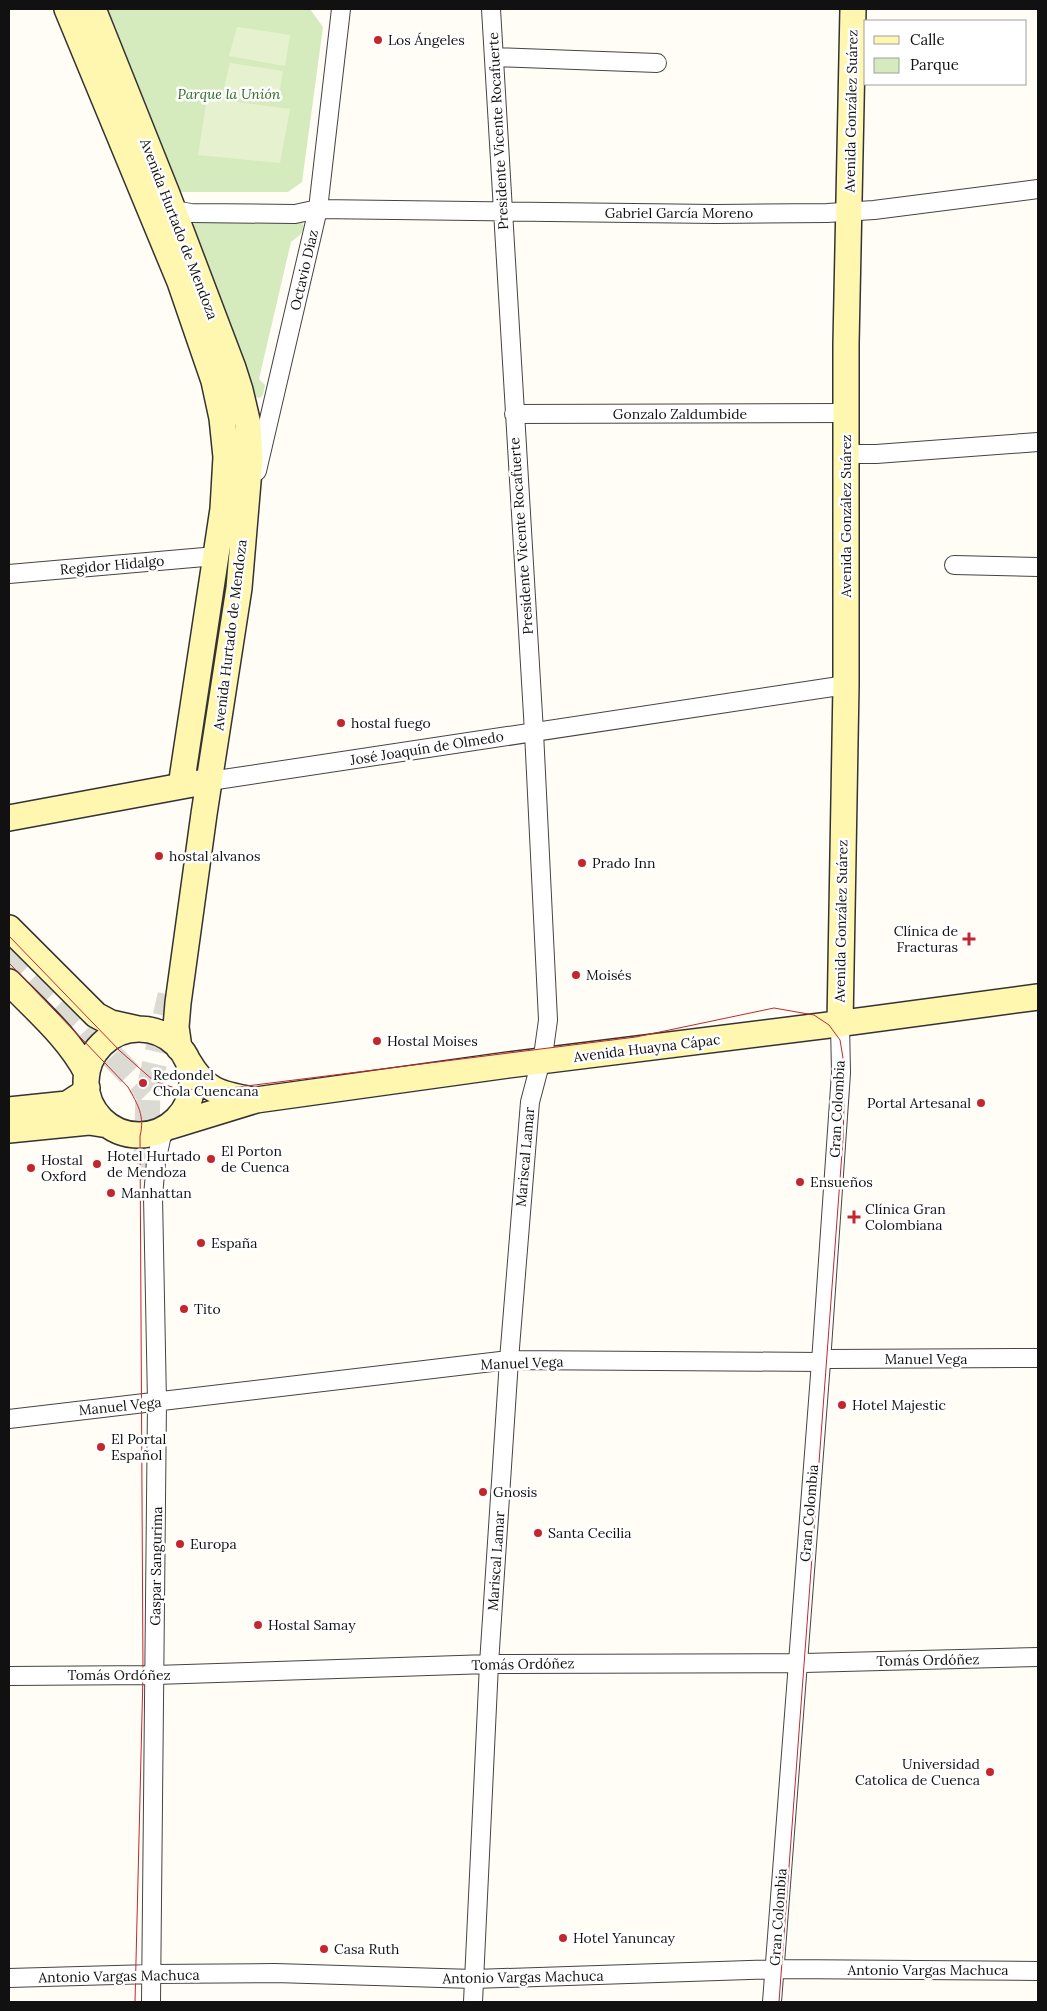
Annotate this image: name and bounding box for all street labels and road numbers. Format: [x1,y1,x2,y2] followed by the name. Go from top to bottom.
[841,29,861,194] street label: Avenida González Suárez
[484,31,512,230] street label: Presidente Vicente Rocafuerte
[136,135,222,322] street label: Avenida Hurtado de Mendoza
[605,204,753,222] street label: Gabriel García Moreno
[286,228,322,312] street label: Octavio Díaz
[613,405,748,423] street label: Gonzalo Zaldumbide
[837,435,855,598] street label: Avenida González Suárez
[505,436,537,635] street label: Presidente Vicente Rocafuerte
[209,538,251,733] street label: Avenida Hurtado de Mendoza
[59,551,165,579] street label: Regidor Hidalgo
[348,727,505,769] street label: José Joaquín de Olmedo
[831,839,851,1004] street label: Avenida González Suárez
[572,1030,721,1066] street label: Avenida Huayna Cápac
[825,1060,849,1158] street label: Gran Colombia
[512,1106,538,1208] street label: Mariscal Lamar
[884,1350,968,1368] street label: Manuel Vega
[480,1353,564,1373] street label: Manuel Vega
[78,1393,162,1419] street label: Manuel Vega
[796,1463,822,1563] street label: Gran Colombia
[146,1506,166,1626] street label: Gaspar Sangurima
[484,1510,508,1612] street label: Mariscal Lamar
[876,1650,980,1670] street label: Tomás Ordóñez
[471,1654,575,1674] street label: Tomás Ordóñez
[67,1666,171,1684] street label: Tomás Ordóñez
[766,1868,790,1966] street label: Gran Colombia
[846,1961,1009,1979] street label: Antonio Vargas Machuca
[37,1966,200,1986] street label: Antonio Vargas Machuca
[441,1967,604,1987] street label: Antonio Vargas Machuca

